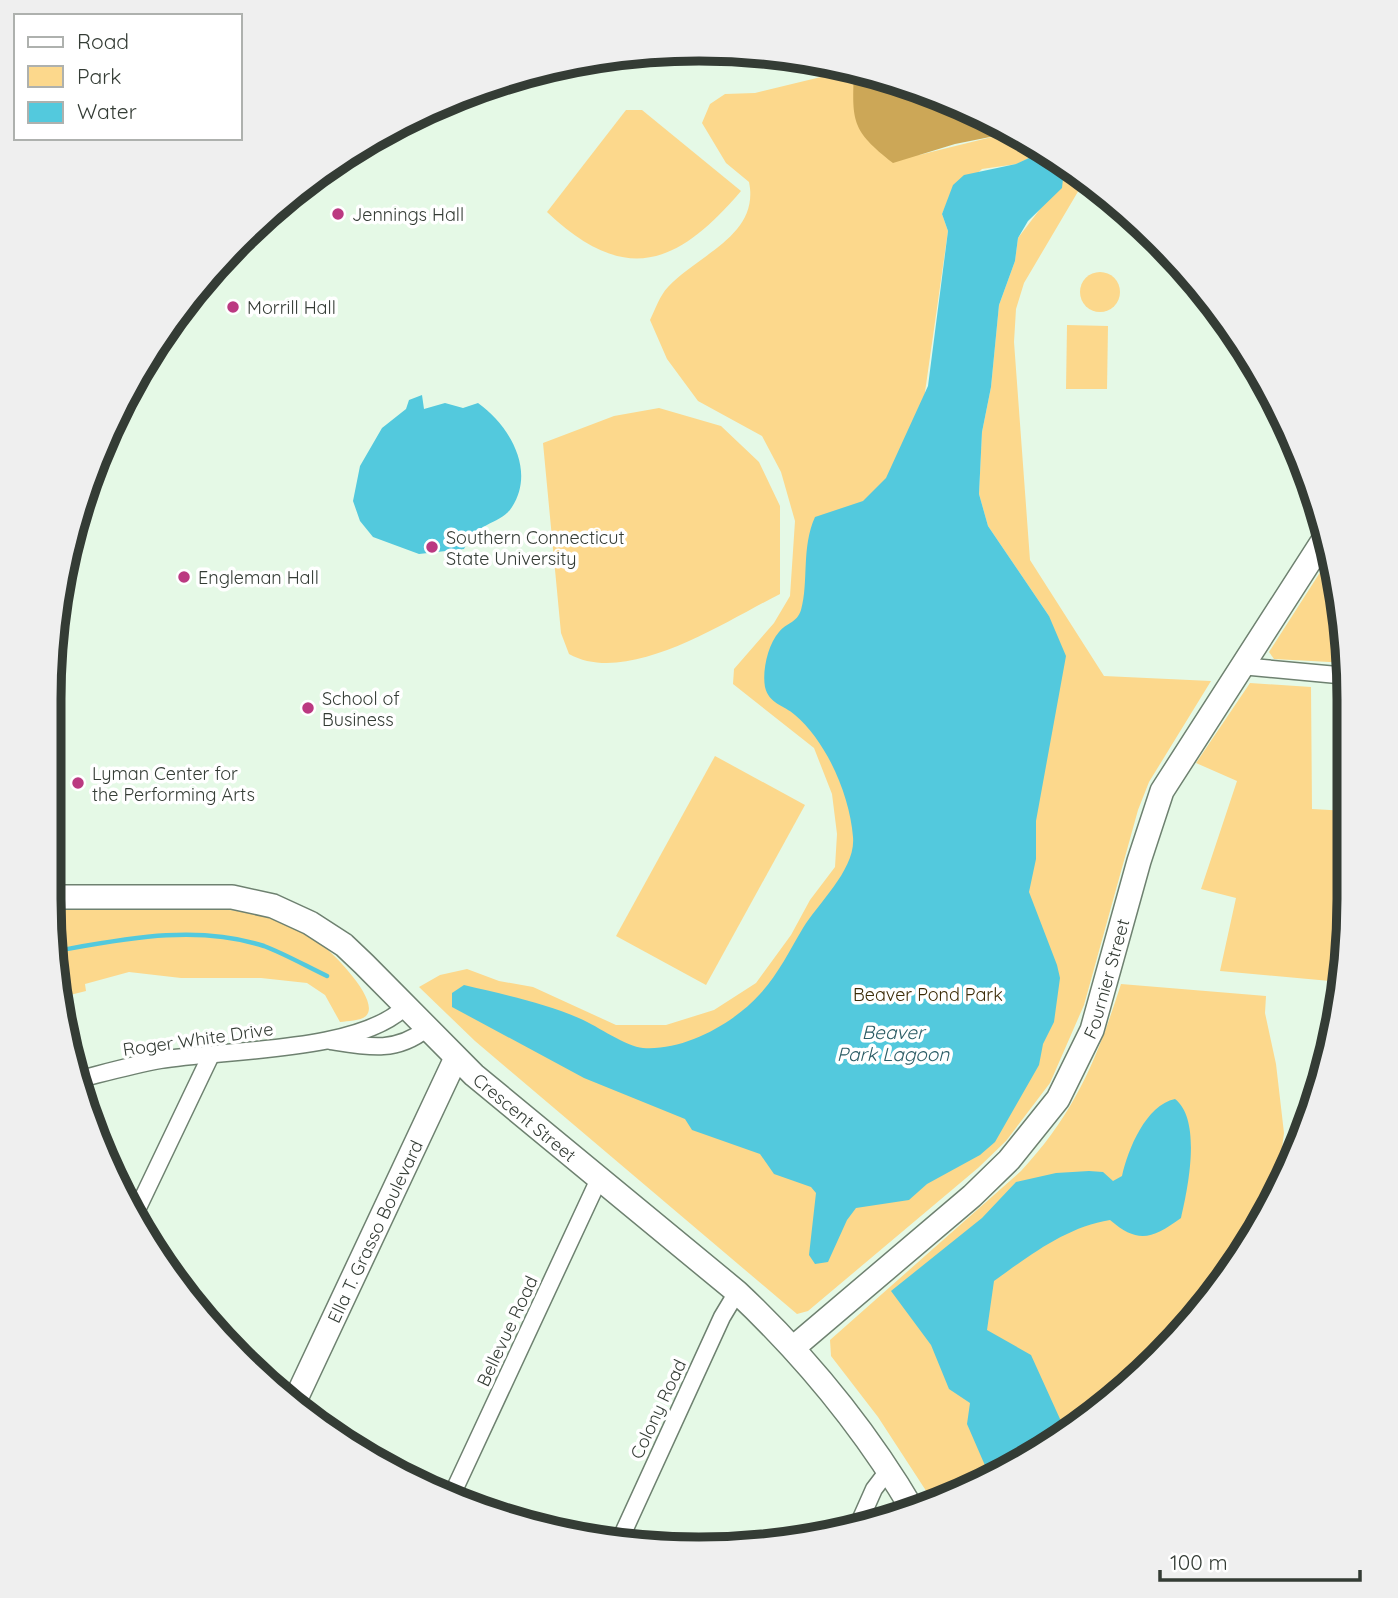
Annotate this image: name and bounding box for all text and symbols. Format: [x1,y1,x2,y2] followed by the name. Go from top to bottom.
[14,14,242,140] legend
[77,28,129,54] text: Road
[77,63,121,89] text: Park
[77,98,137,124] text: Water
[352,203,464,226] place label: Jennings Hall
[330,206,346,222] marker: Jennings Hall
[247,296,336,319] place label: Morrill Hall
[225,299,241,315] marker: Morrill Hall
[446,526,625,570] place label: Southern Connecticut State University
[424,539,440,555] marker: Southern Connecticut State University
[198,566,319,589] place label: Engleman Hall
[176,569,192,585] marker: Engleman Hall
[322,687,400,731] place label: School of Business
[300,700,316,716] marker: School of Business
[92,762,255,806] place label: Lyman Center for the Performing Arts
[70,775,86,791] marker: Lyman Center for the Performing Arts
[1078,916,1134,1043] street label: Fournier Street
[853,983,1003,1006] park label: Beaver Pond Park
[121,1017,275,1061] street label: Roger White Drive
[837,1020,950,1066] water label: Beaver Park Lagoon
[469,1068,581,1166] street label: Crescent Street
[322,1136,427,1326] street label: Ella T. Grasso Boulevard
[471,1272,543,1390] street label: Bellevue Road
[625,1355,691,1463] street label: Colony Road
[1160,1538,1360,1582] scale bar
[1170,1549,1228,1575] text: 100 m

